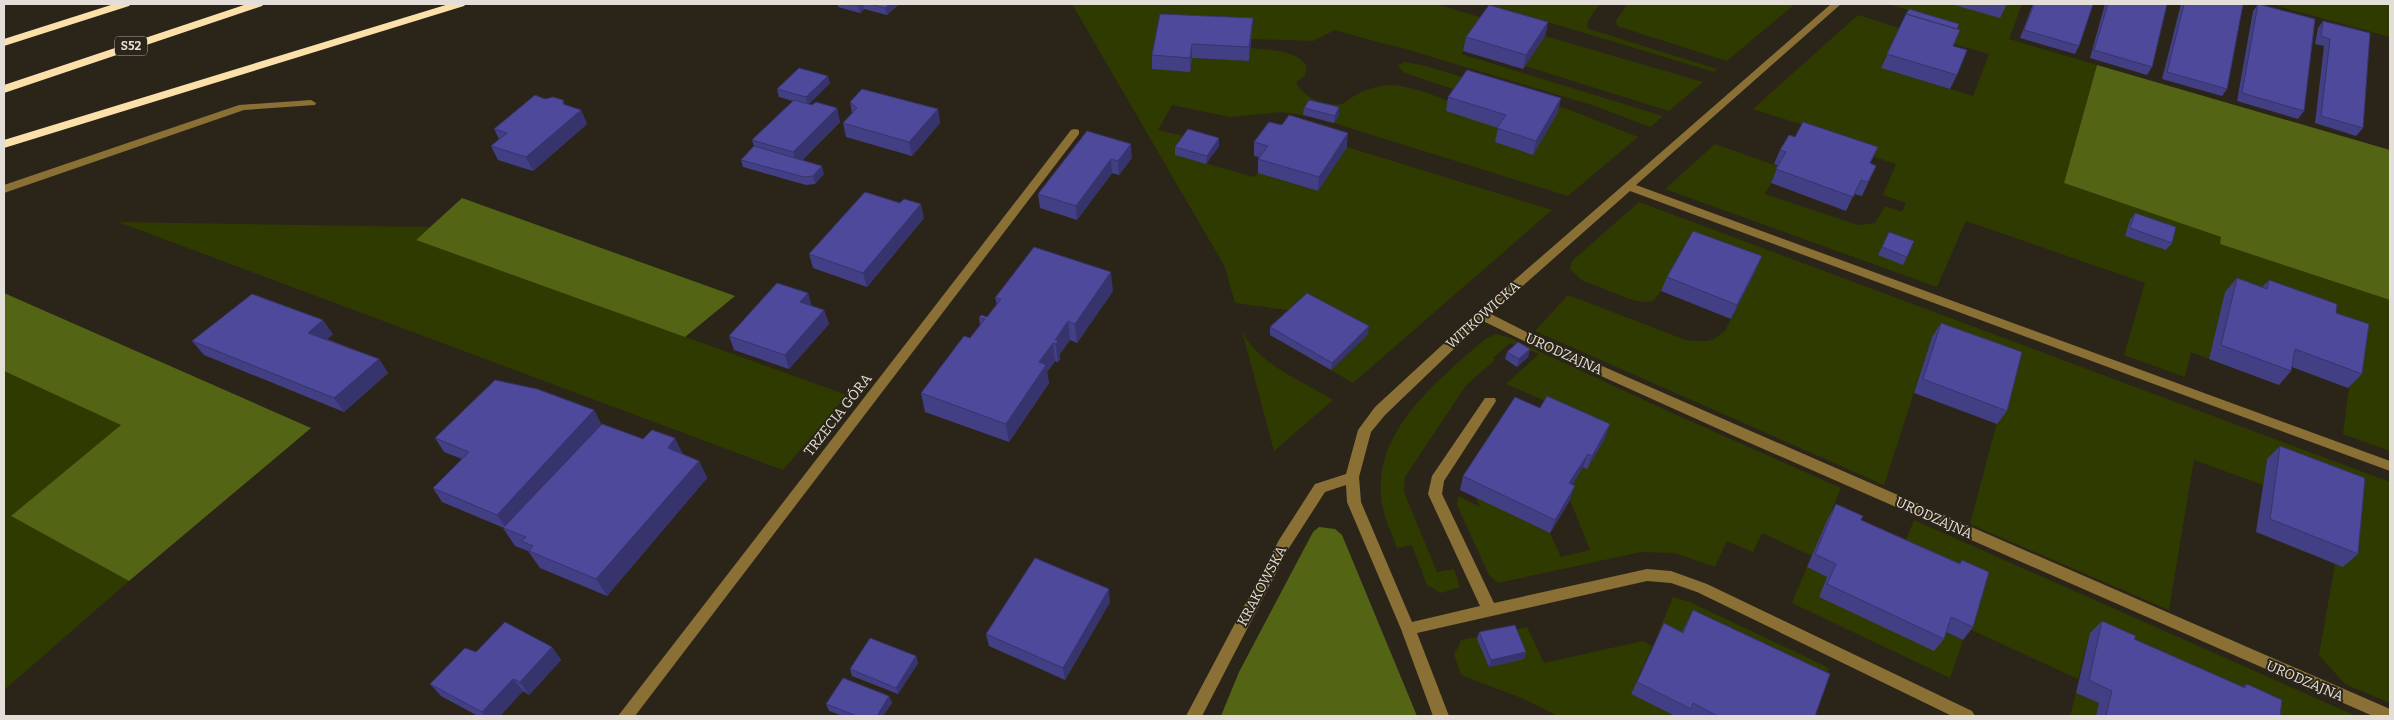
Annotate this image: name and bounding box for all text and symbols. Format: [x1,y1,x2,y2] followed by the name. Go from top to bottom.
[115,36,147,56] road number: S52
[1443,278,1523,352] street label: WITKOWICKA
[1523,329,1605,379] street label: URODZAJNA
[800,370,875,460] street label: TRZECIA GÓRA
[1893,493,1975,543] street label: URODZAJNA
[1234,543,1290,629] street label: KRAKOWSKA
[2264,657,2346,705] street label: URODZAJNA

